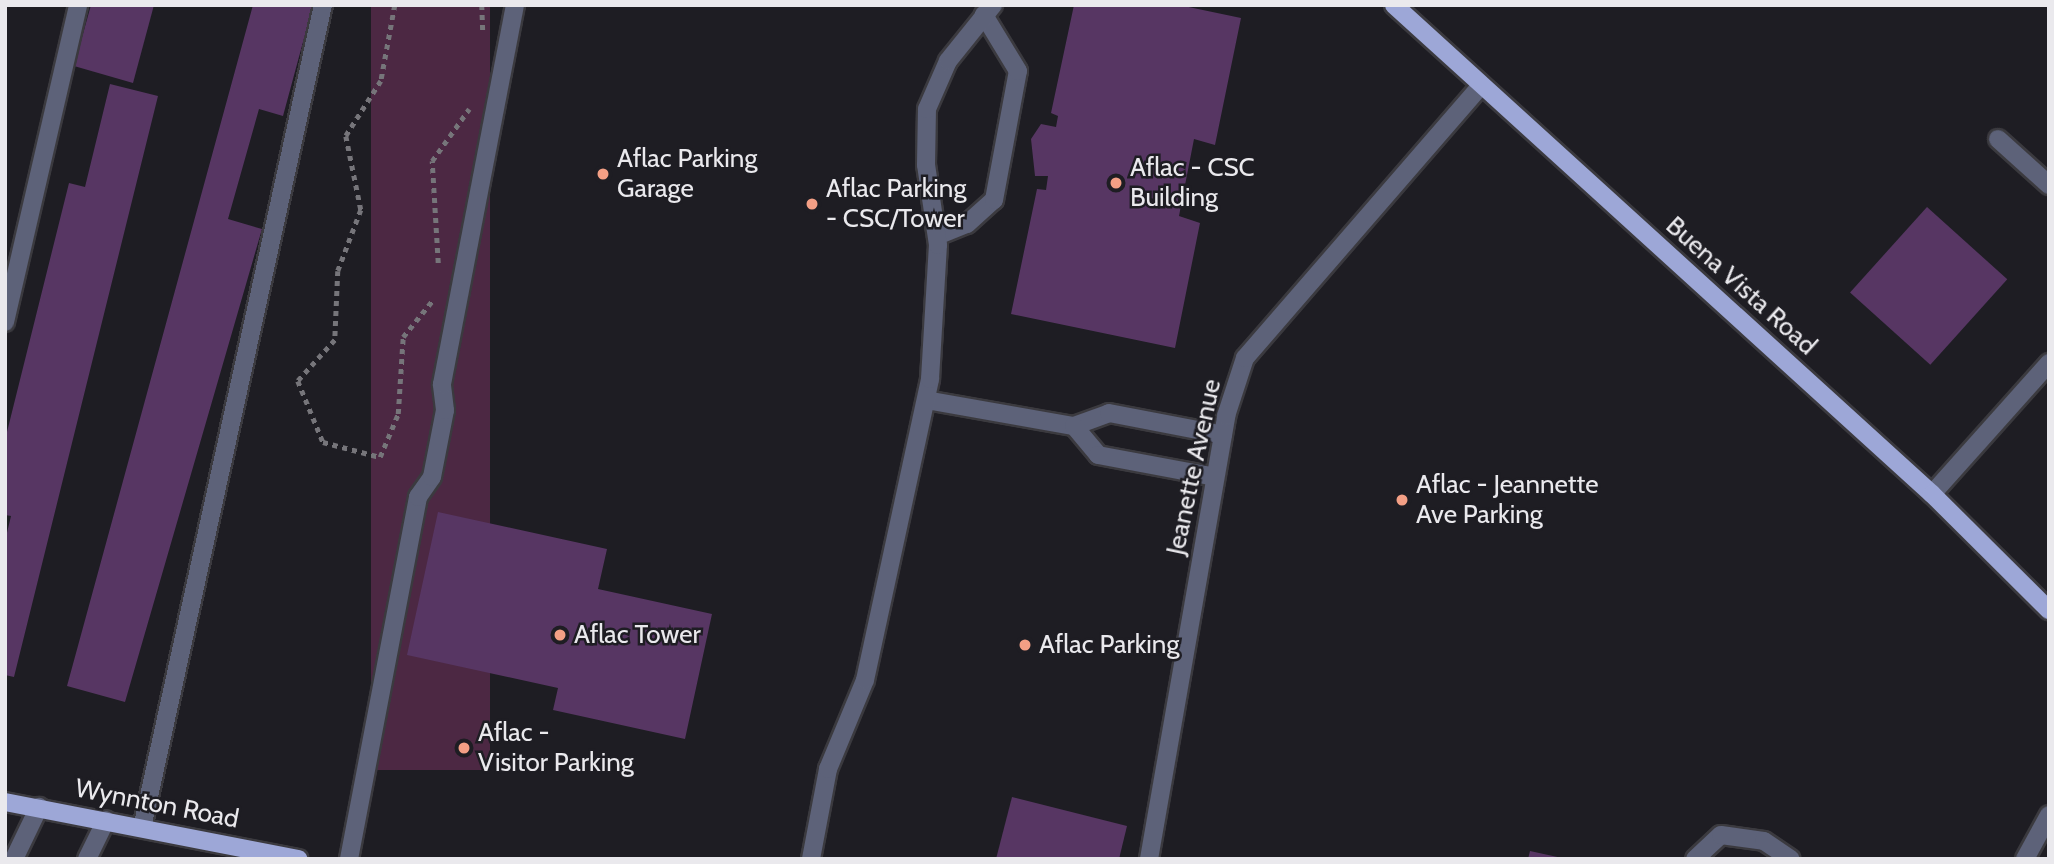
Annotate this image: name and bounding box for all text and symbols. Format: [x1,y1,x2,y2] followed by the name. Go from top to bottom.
[617,143,757,204] place label: Aflac Parking Garage
[1130,152,1255,214] place label: Aflac - CSC Building
[595,166,611,182] marker: Aflac Parking Garage
[826,173,966,234] place label: Aflac Parking - CSC/Tower
[1108,175,1124,191] marker: Aflac - CSC Building
[804,196,820,212] marker: Aflac Parking - CSC/Tower
[1659,210,1823,362] street label: Buena Vista Road
[1160,376,1228,558] street label: Jeanette Avenue
[1416,469,1599,530] place label: Aflac - Jeannette Ave Parking
[1394,492,1410,508] marker: Aflac - Jeannette Ave Parking
[574,619,701,651] place label: Aflac Tower
[552,627,568,643] marker: Aflac Tower
[1039,629,1179,661] place label: Aflac Parking
[1017,637,1033,653] marker: Aflac Parking
[478,717,634,778] place label: Aflac - Visitor Parking
[456,740,472,756] marker: Aflac - Visitor Parking
[72,773,242,835] street label: Wynnton Road

